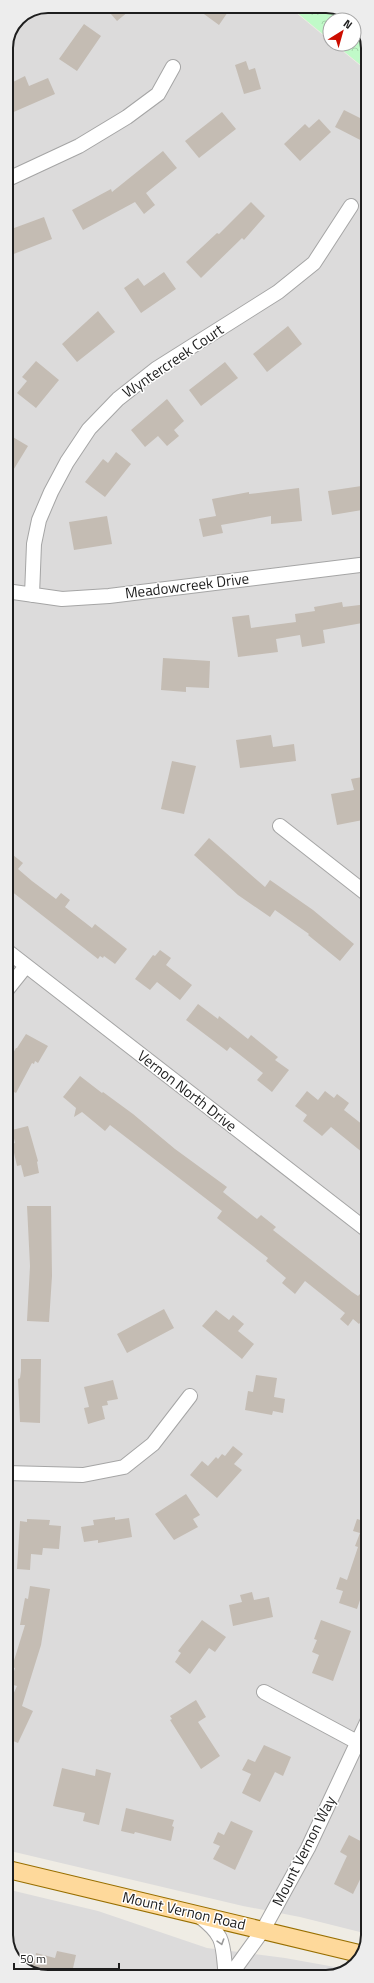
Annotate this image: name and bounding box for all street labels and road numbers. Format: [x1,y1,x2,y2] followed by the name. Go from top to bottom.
[117,318,229,403] street label: Wyntercreek Court
[124,566,250,605] street label: Meadowcreek Drive
[133,1044,242,1137] street label: Vernon North Drive
[266,1792,341,1910] street label: Mount Vernon Way
[120,1885,248,1936] street label: Mount Vernon Road

